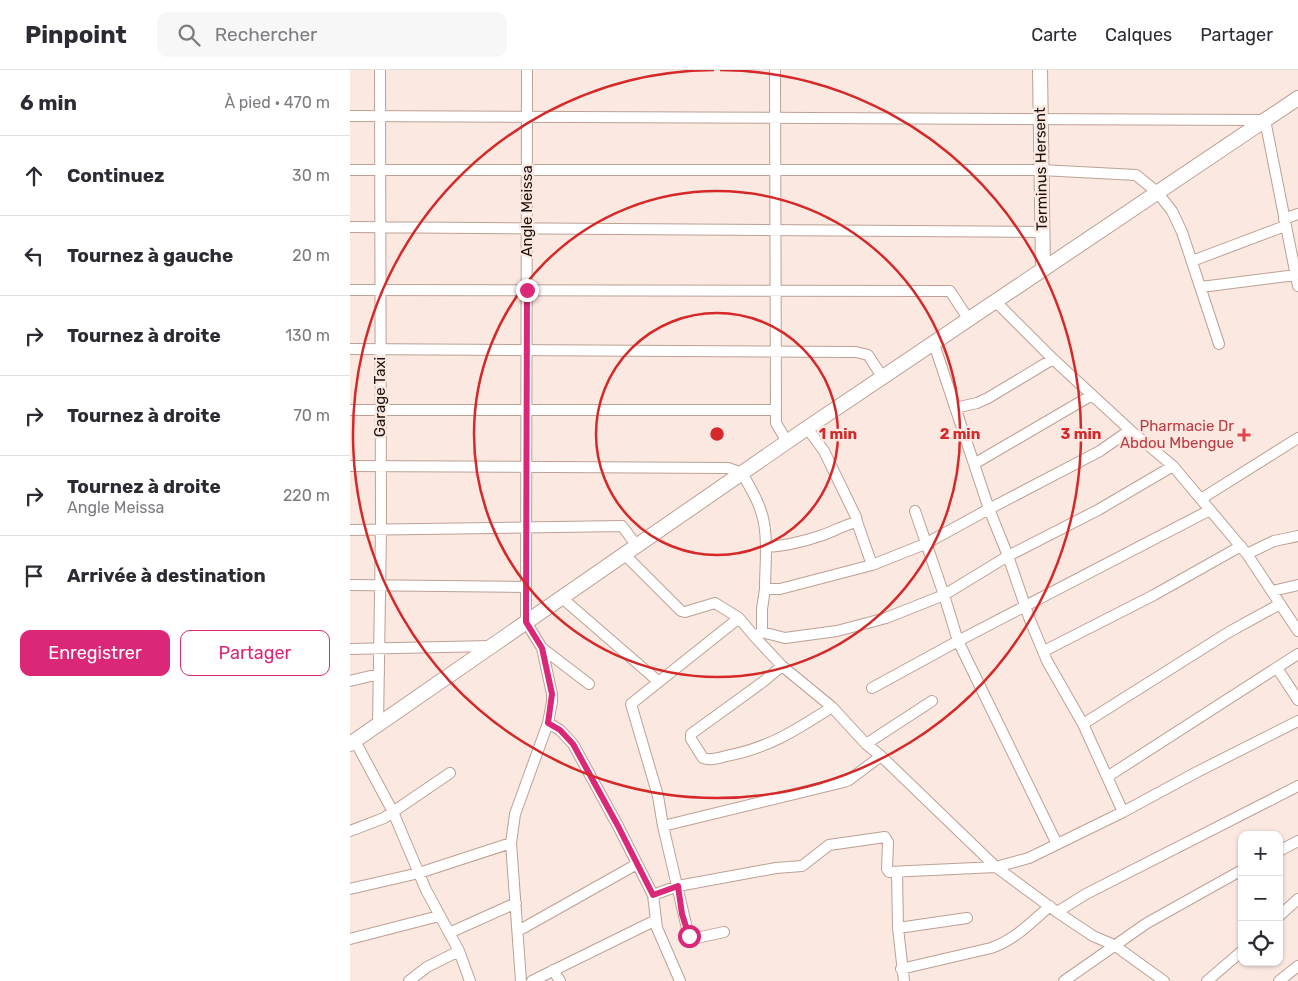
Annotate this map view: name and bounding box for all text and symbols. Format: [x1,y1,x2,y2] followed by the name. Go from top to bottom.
[157,12,507,57] search box
[25,21,127,49] text: Pinpoint
[175,21,203,49] icon: search
[215,23,317,46] text: Rechercher
[1031,24,1077,46] text: Carte
[1105,24,1172,46] text: Calques
[1200,24,1273,46] text: Partager
[20,90,77,115] text: 6 min
[225,93,330,112] text: À pied · 470 m
[1031,107,1051,231] street label: Terminus Hersent
[20,162,48,190] icon: ahead
[67,164,165,187] text: Continuez
[518,165,536,257] street label: Angle Meissa
[292,166,330,185] text: 30 m
[20,242,48,270] icon: left
[67,244,233,267] text: Tournez à gauche
[292,246,330,265] text: 20 m
[516,279,539,302] route end
[20,322,48,350] icon: right
[67,324,221,347] text: Tournez à droite
[285,326,330,345] text: 130 m
[371,357,389,437] street label: Garage Taxi
[20,402,48,430] icon: right
[67,404,221,427] text: Tournez à droite
[293,406,330,425] text: 70 m
[1120,417,1234,452] place label: Pharmacie Dr Abdou Mbengue
[708,425,726,443] centre of rings
[819,425,857,443] text: 1 min
[940,425,980,443] text: 2 min
[1061,425,1101,443] text: 3 min
[1238,429,1250,441] marker: Pharmacie Dr Abdou Mbengue
[67,475,221,498] text: Tournez à droite
[20,482,48,510] icon: right
[283,486,330,505] text: 220 m
[67,498,164,517] text: Angle Meissa
[20,562,48,590] icon: arrive
[67,564,266,587] text: Arrivée à destination
[20,630,170,676] button: Enregistrer
[180,630,330,676] button: Partager
[1238,831,1283,966] map controls
[1238,831,1283,876] button: +
[1238,876,1283,921] button: −
[1238,921,1283,966] button: locate
[678,925,701,948] route start

